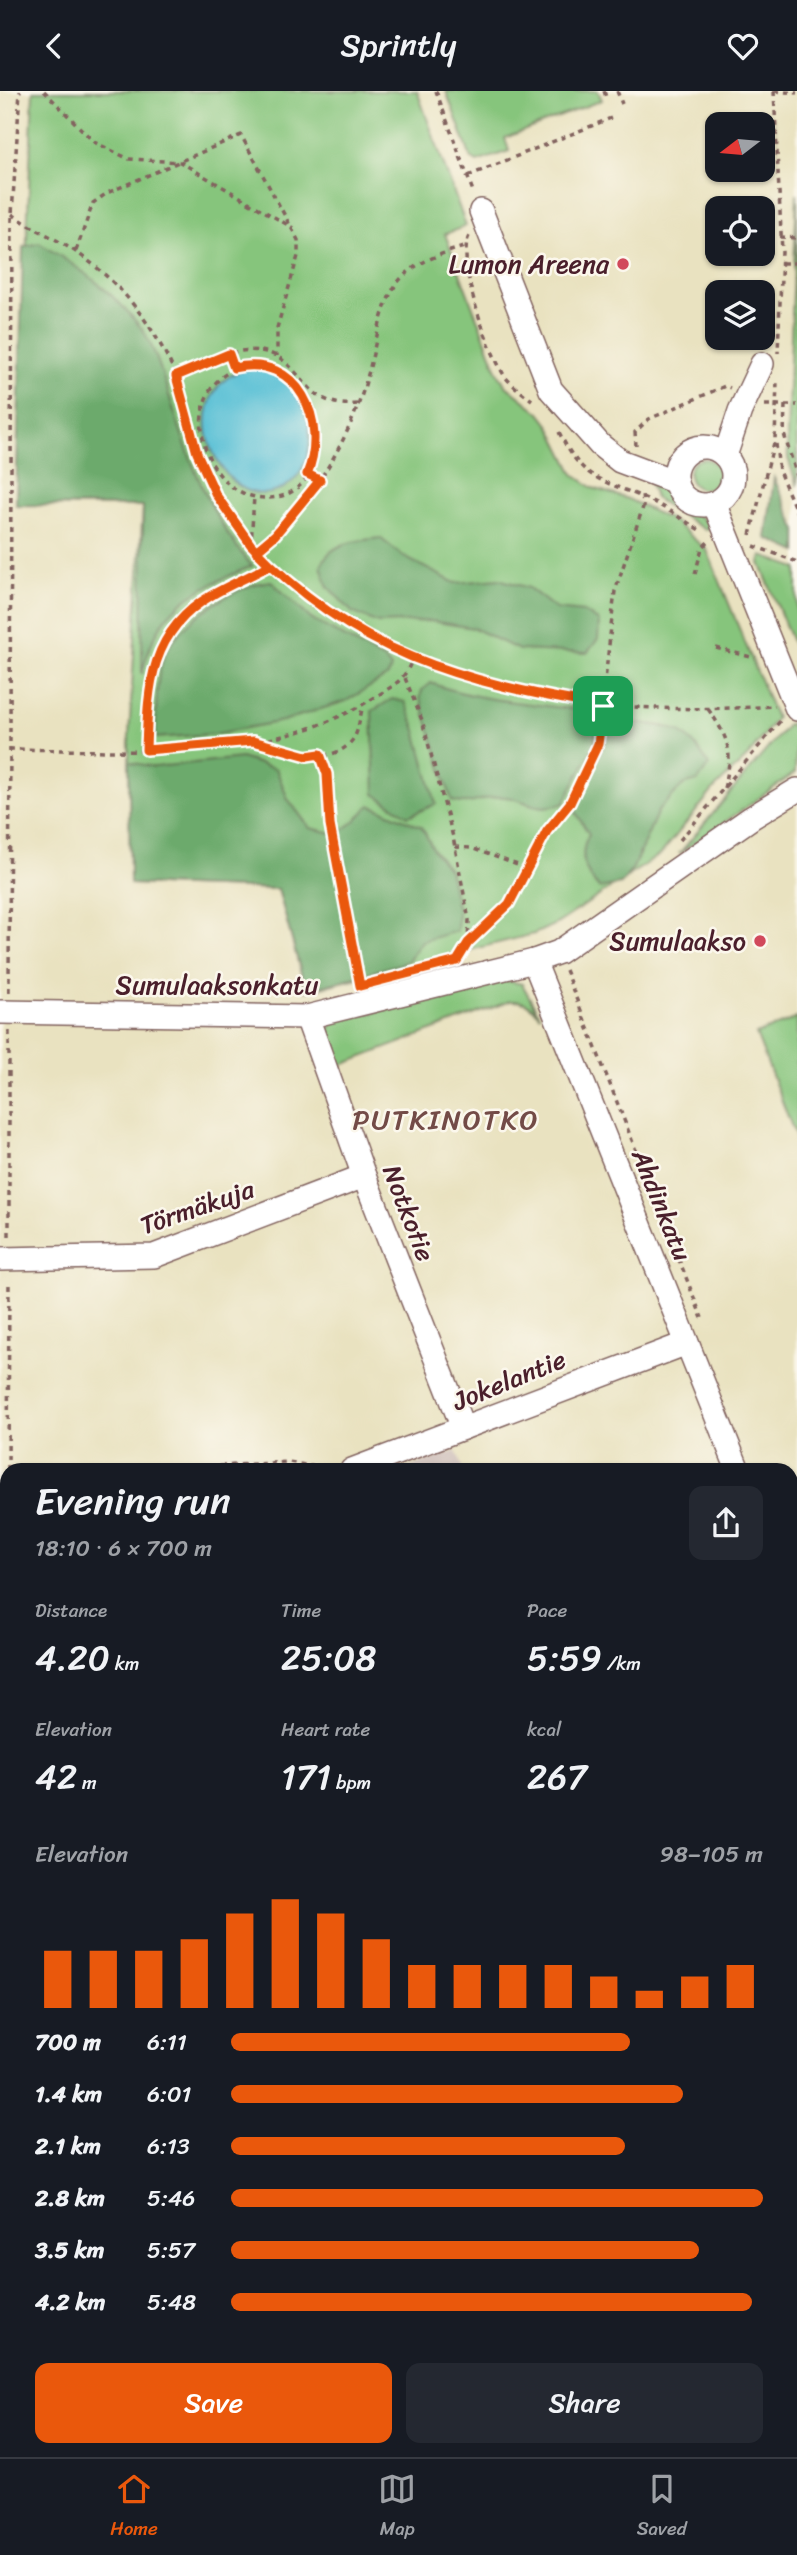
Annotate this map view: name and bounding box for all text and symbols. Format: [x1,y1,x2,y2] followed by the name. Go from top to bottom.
[341,17,456,74] text: Sprintly
[35,27,73,65] icon: back
[724,27,762,65] icon: heart
[705,112,775,182] north arrow
[705,112,775,350] map controls
[705,196,775,266] button: locate
[448,241,610,287] place label: Lumon Areena
[615,256,631,272] marker: Lumon Areena
[705,280,775,350] button: layers
[573,676,633,736] pin
[584,687,622,725] icon: arrive
[609,918,746,964] place label: Sumulaakso
[752,933,768,949] marker: Sumulaakso
[116,962,318,1008] street label: Sumulaaksonkatu
[352,1095,540,1144] district label: PUTKINOTKO
[618,1141,705,1268] street label: Ahdinkatu
[369,1158,449,1268] street label: Notkotie
[134,1166,261,1248] street label: Törmäkuja
[444,1336,573,1424] street label: Jokelantie
[35,1468,231,1535] text: Evening run
[689,1486,763,1560] button: share
[35,1528,212,1569] text: 18:10 · 6 × 700 m
[35,1594,107,1627] text: Distance
[281,1594,321,1627] text: Time
[527,1594,567,1627] text: Pace
[35,1627,110,1689] text: 4.20
[281,1627,376,1689] text: 25:08
[527,1627,602,1689] text: 5:59
[110,1647,139,1680] text: km
[602,1647,641,1680] text: /km
[35,1713,112,1746] text: Elevation
[281,1713,370,1746] text: Heart rate
[527,1713,562,1746] text: kcal
[35,1746,77,1808] text: 42
[281,1746,331,1808] text: 171
[527,1746,587,1808] text: 267
[77,1766,97,1799] text: m
[331,1766,371,1799] text: bpm
[35,1834,128,1875] text: Elevation
[660,1834,763,1875] text: 98–105 m
[35,2022,101,2063] text: 700 m
[147,2022,187,2063] text: 6:11
[35,2074,102,2115] text: 1.4 km
[147,2074,191,2115] text: 6:01
[35,2126,101,2167] text: 2.1 km
[147,2126,190,2167] text: 6:13
[35,2178,105,2219] text: 2.8 km
[147,2178,195,2219] text: 5:46
[35,2230,104,2271] text: 3.5 km
[147,2230,195,2271] text: 5:57
[35,2282,105,2323] text: 4.2 km
[147,2282,196,2323] text: 5:48
[35,2363,392,2443] button: Save
[406,2363,763,2443] button: Share
[110,2470,158,2545] tab: Home
[378,2470,416,2545] tab: Map
[637,2470,687,2545] tab: Saved

